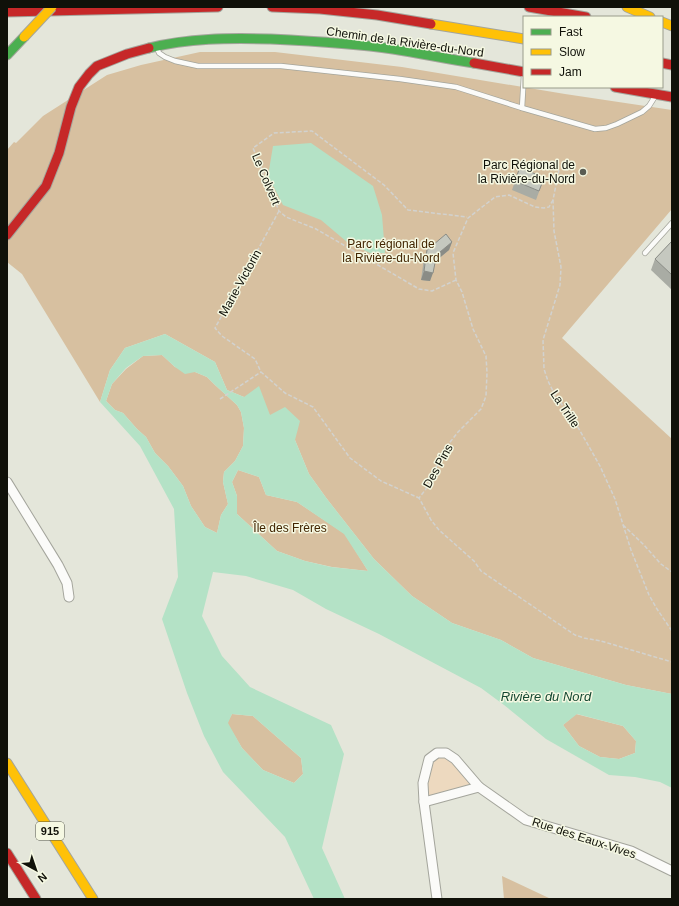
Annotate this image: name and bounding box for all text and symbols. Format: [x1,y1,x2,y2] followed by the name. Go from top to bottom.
[523,16,663,88] legend
[325,24,485,60] street label: Chemin de la Rivière-du-Nord
[559,25,583,39] text: Fast
[559,45,585,59] text: Slow
[559,65,582,79] text: Jam
[249,151,283,208] street label: Le Colvert
[478,158,575,186] place label: Parc Régional de la Rivière-du-Nord
[578,167,588,177] marker: Parc Régional de la Rivière-du-Nord
[342,237,440,265] park label: Parc régional de la Rivière-du-Nord
[216,247,264,319] street label: Marie-Victorin
[547,388,583,431] street label: La Trille
[420,442,456,490] street label: Des Pins
[252,520,327,535] park label: Île des Frères
[501,689,592,704] water label: Rivière du Nord
[530,815,638,861] street label: Rue des Eaux-Vives
[36,822,64,840] road number: 915
[16,850,56,890] north arrow
[35,871,49,885] text: N

